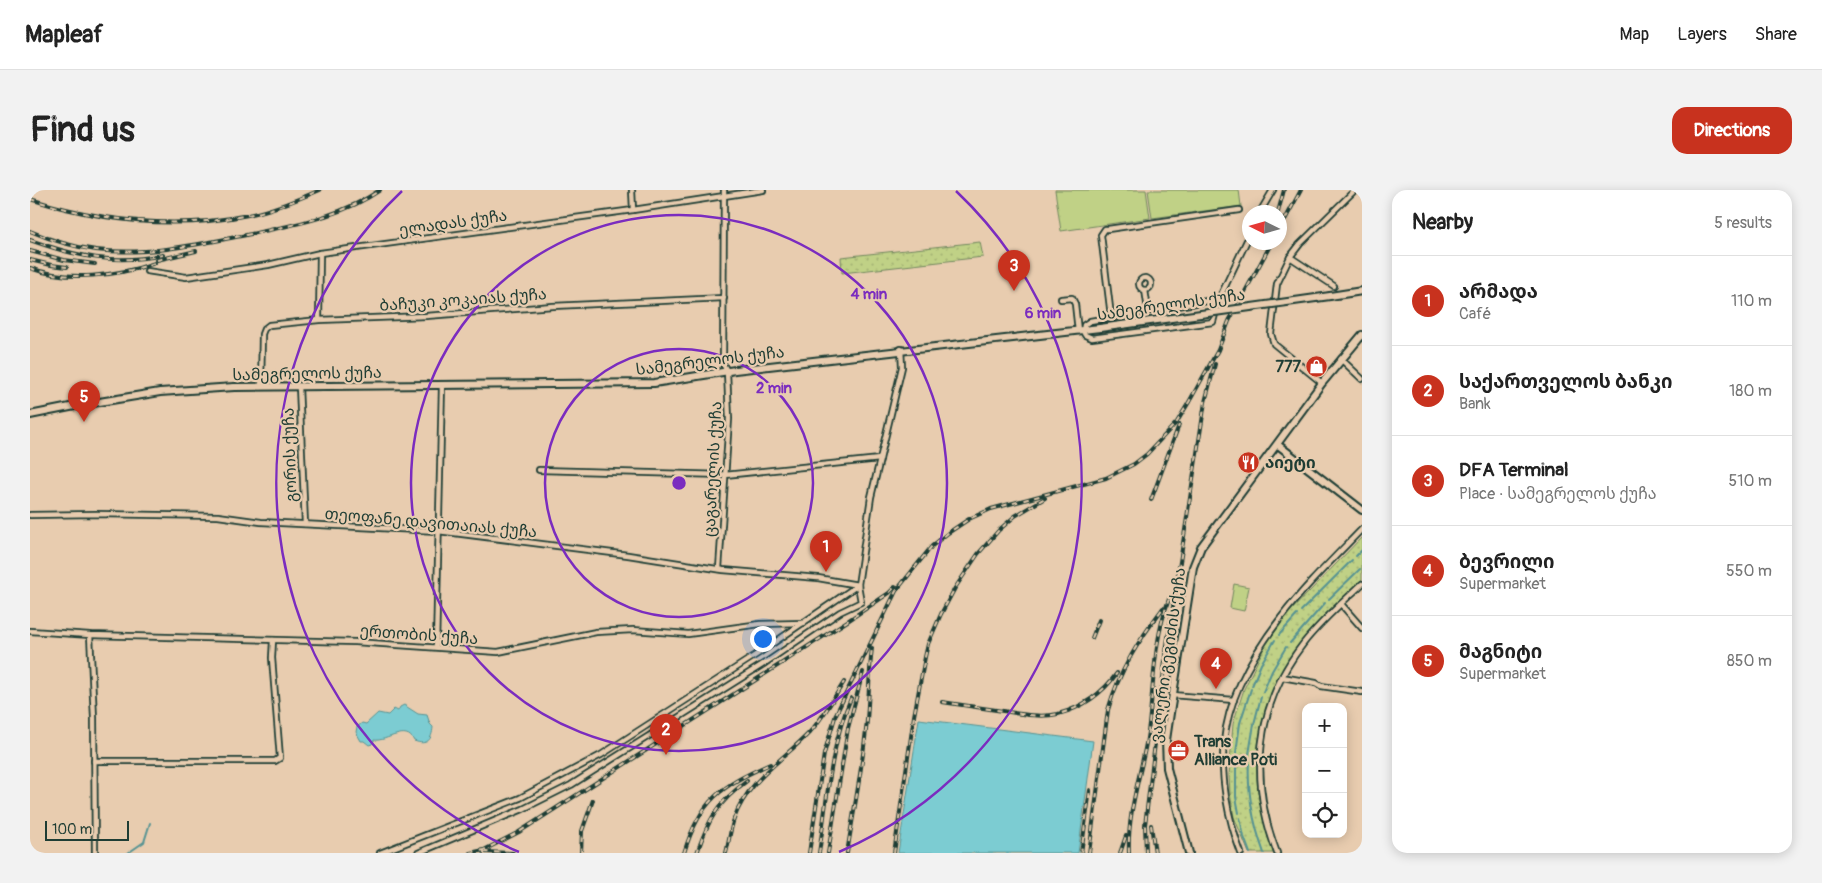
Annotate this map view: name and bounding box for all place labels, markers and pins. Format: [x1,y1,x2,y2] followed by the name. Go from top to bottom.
[998,250,1030,291] pin: 3
[1305,354,1329,378] shop icon: 777
[1276,357,1302,377] place label: 777
[68,381,100,422] pin: 5
[1237,450,1261,474] restaurant icon: აიეტი
[1265,453,1316,473] place label: აიეტი
[670,474,688,492] centre of rings
[810,531,842,572] pin: 1
[1200,648,1232,689] pin: 4
[650,714,682,755] pin: 2
[1193,732,1277,770] place label: Trans Alliance Poti
[1166,738,1190,762] office icon: Trans Alliance Poti

